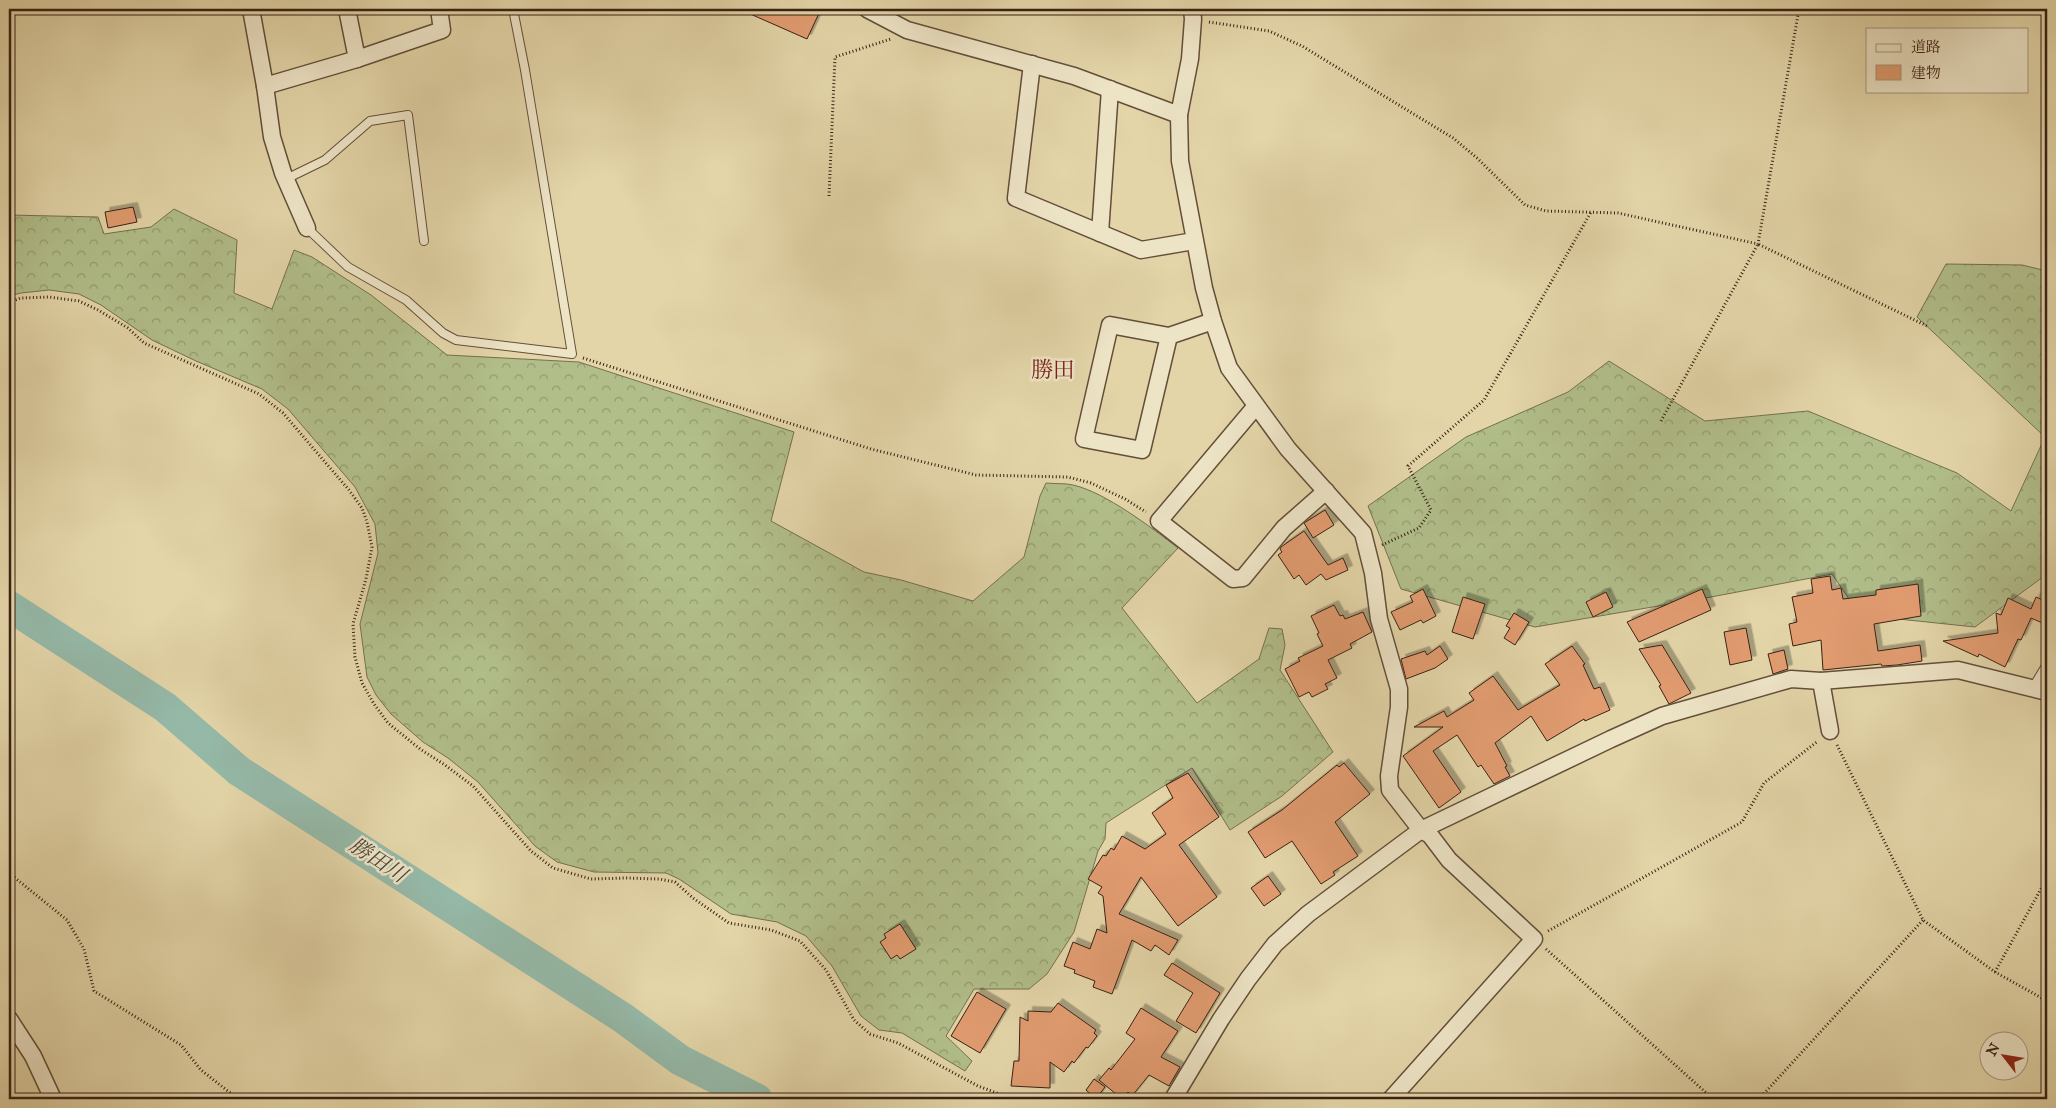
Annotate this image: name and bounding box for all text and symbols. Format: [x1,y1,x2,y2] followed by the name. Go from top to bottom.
[1866,28,2028,92] legend
[1911,38,1941,56] text: 道路
[1911,64,1941,82] text: 建物
[1031,356,1075,383] district label: 勝田
[345,832,413,889] water label: 勝田川
[1978,1030,2028,1080] north arrow
[1983,1040,2004,1059] text: N

